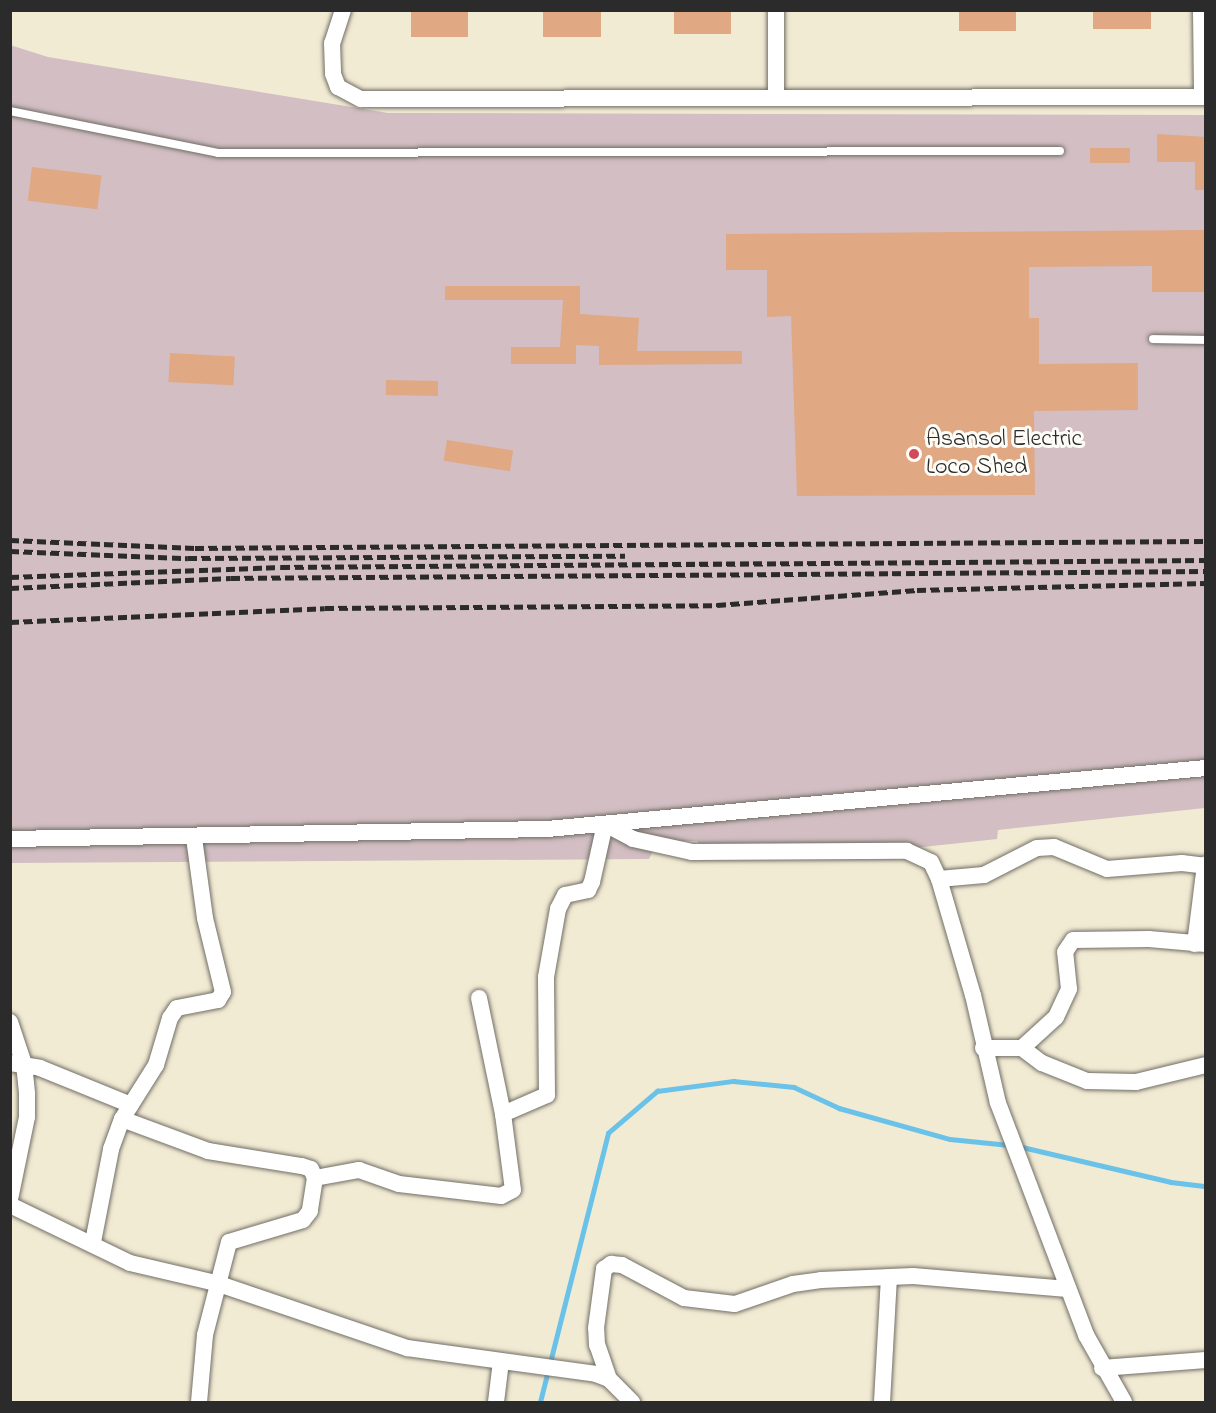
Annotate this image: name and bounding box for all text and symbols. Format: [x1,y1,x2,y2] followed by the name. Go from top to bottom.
[926,426,1082,482] place label: Asansol Electric Loco Shed
[907,447,921,461] marker: Asansol Electric Loco Shed

